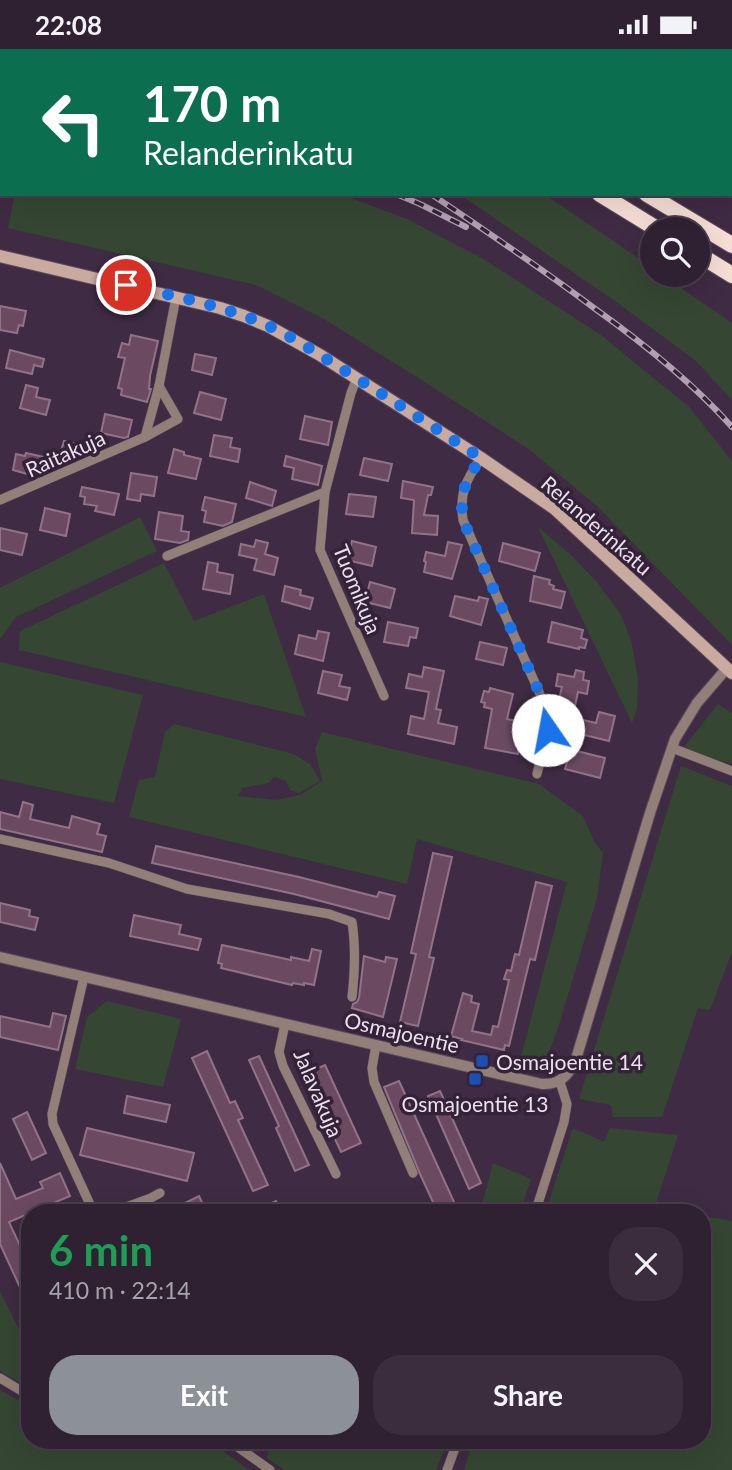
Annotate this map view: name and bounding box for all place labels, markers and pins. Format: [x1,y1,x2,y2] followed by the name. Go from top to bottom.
[96,255,156,315] pin
[496,1049,643,1074] place label: Osmajoentie 14
[474,1053,490,1069] marker: Osmajoentie 14
[467,1071,483,1087] marker: Osmajoentie 13
[402,1091,548,1116] place label: Osmajoentie 13

